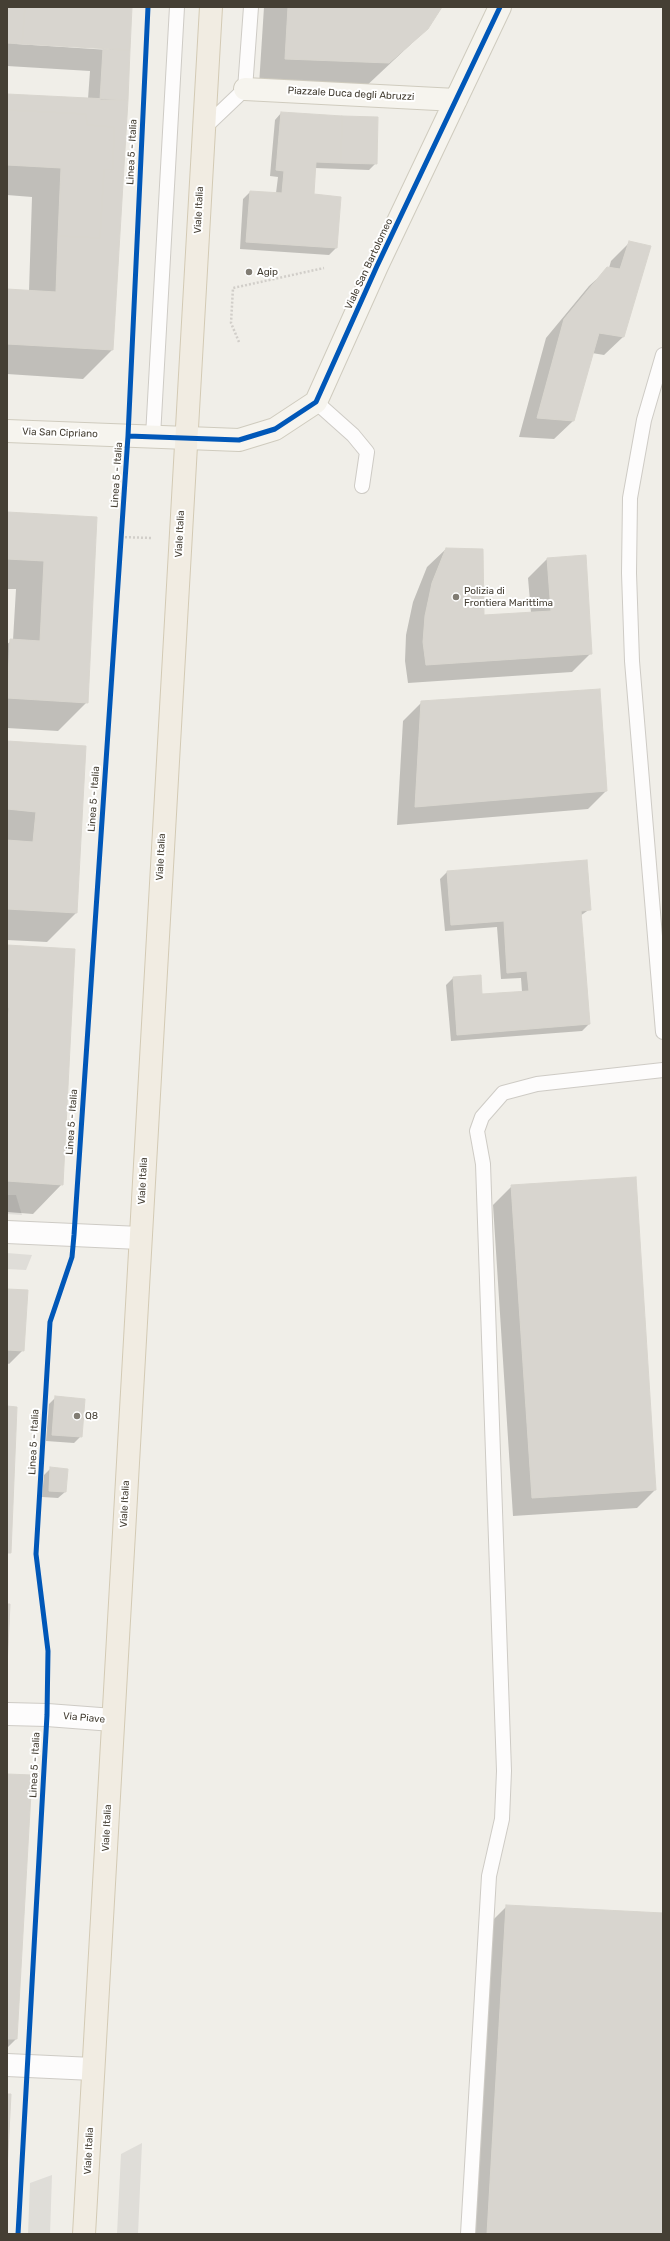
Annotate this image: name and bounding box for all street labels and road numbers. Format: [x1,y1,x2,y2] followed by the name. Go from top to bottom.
[287,85,415,103] street label: Piazzale Duca degli Abruzzi
[124,119,140,185] street label: Linea 5 - Italia
[192,186,206,234] street label: Viale Italia
[343,216,395,312] street label: Viale San Bartolomeo
[22,426,98,440] street label: Via San Cipriano
[109,442,125,508] street label: Linea 5 - Italia
[173,510,187,558] street label: Viale Italia
[86,766,102,832] street label: Linea 5 - Italia
[154,833,168,881] street label: Viale Italia
[64,1089,80,1155] street label: Linea 5 - Italia
[136,1157,150,1205] street label: Viale Italia
[26,1409,42,1475] street label: Linea 5 - Italia
[118,1480,132,1528] street label: Viale Italia
[62,1710,106,1726] street label: Via Piave
[27,1732,43,1798] street label: Linea 5 - Italia
[100,1804,114,1852] street label: Viale Italia
[82,2127,96,2175] street label: Viale Italia

